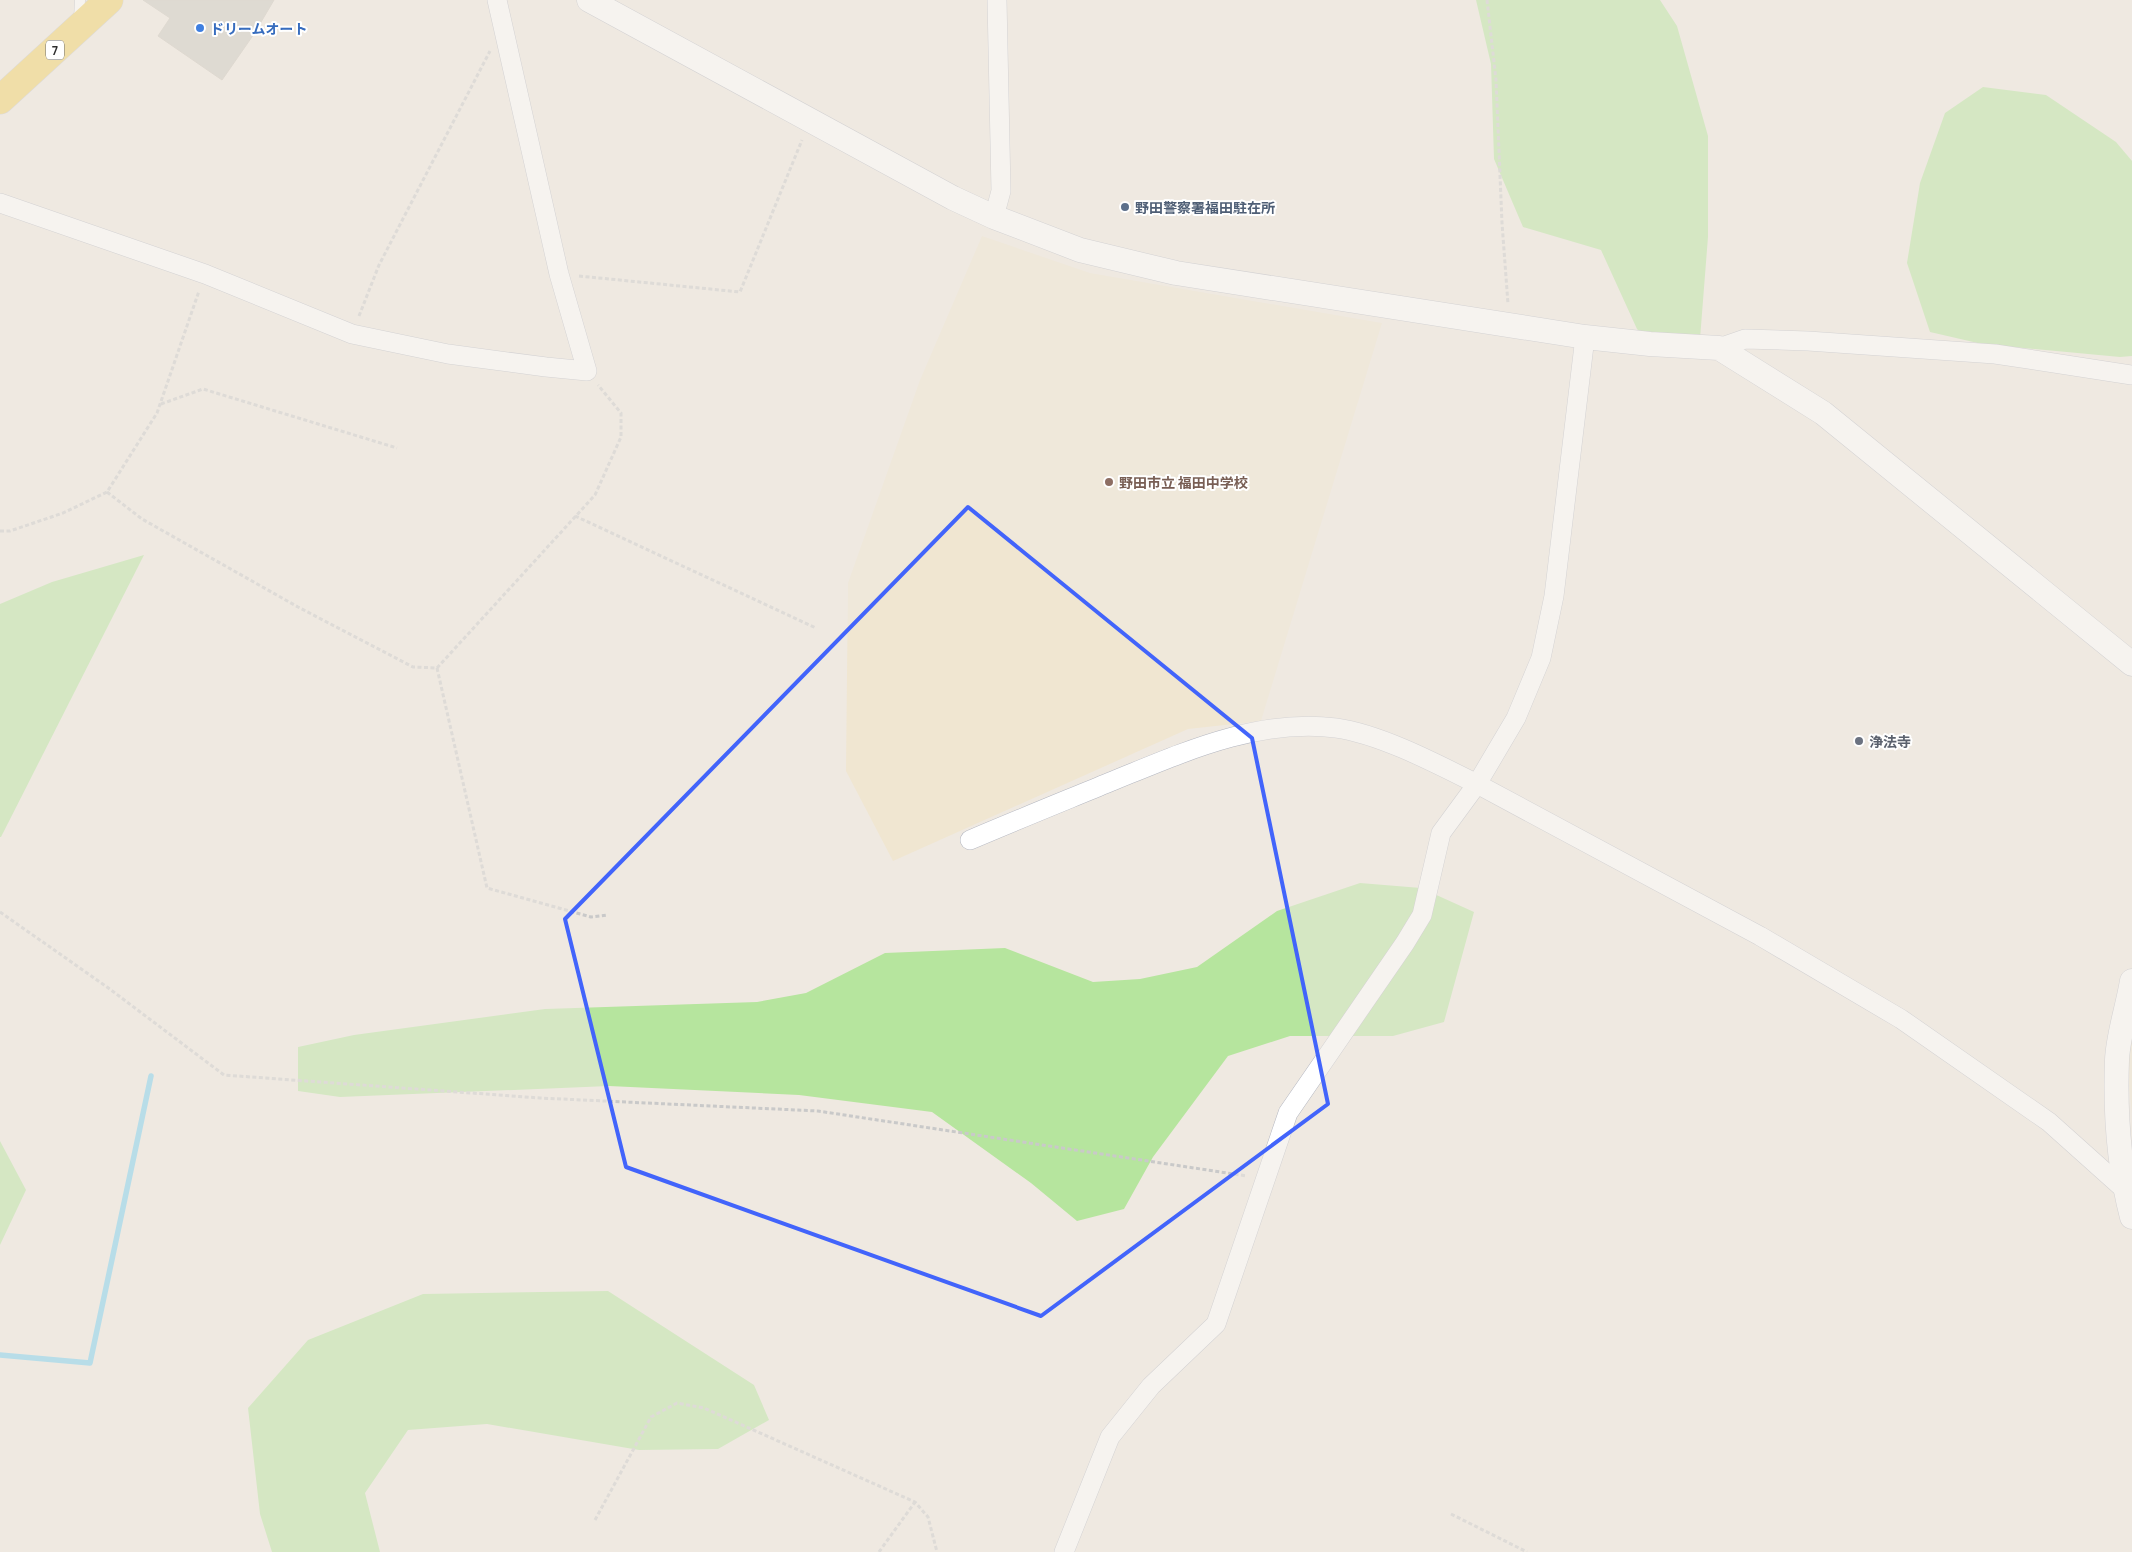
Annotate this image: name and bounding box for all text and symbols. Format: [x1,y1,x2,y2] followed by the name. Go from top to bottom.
[210,19,308,38] place label: ドリームオート
[194,22,206,34] marker: ドリームオート
[46,40,64,60] road number: 7
[1135,198,1275,217] place label: 野田警察署福田駐在所
[1119,201,1131,213] marker: 野田警察署福田駐在所
[1119,473,1248,492] place label: 野田市立 福田中学校
[1103,476,1115,488] marker: 野田市立 福田中学校
[1869,732,1911,751] place label: 浄法寺
[1853,735,1865,747] marker: 浄法寺

